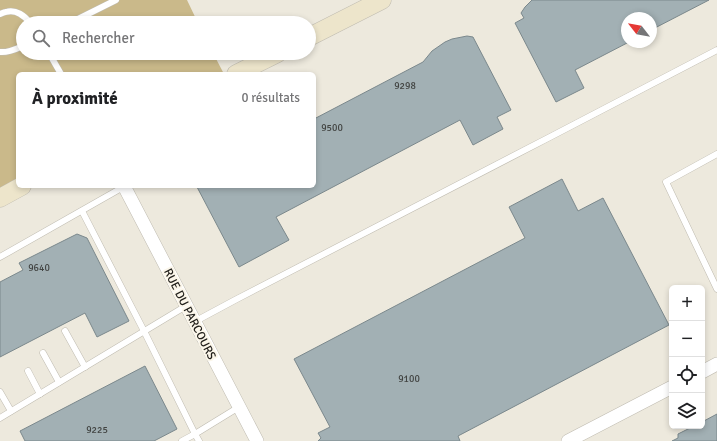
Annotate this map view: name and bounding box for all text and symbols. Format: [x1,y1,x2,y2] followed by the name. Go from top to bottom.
[621,12,657,48] north arrow
[16,16,316,60] search box
[30,27,52,49] icon: search
[62,29,135,47] text: Rechercher
[394,80,416,92] house number: 9298
[32,88,118,109] text: À proximité
[241,90,300,106] text: 0 résultats
[321,122,343,134] house number: 9500
[28,262,50,274] house number: 9640
[160,266,219,363] street label: RUE DU PARCOURS
[669,285,705,429] map controls
[669,285,705,321] button: +
[669,321,705,357] button: −
[669,357,705,393] button: locate
[398,373,420,385] house number: 9100
[669,393,705,429] button: layers
[86,424,108,436] house number: 9225

